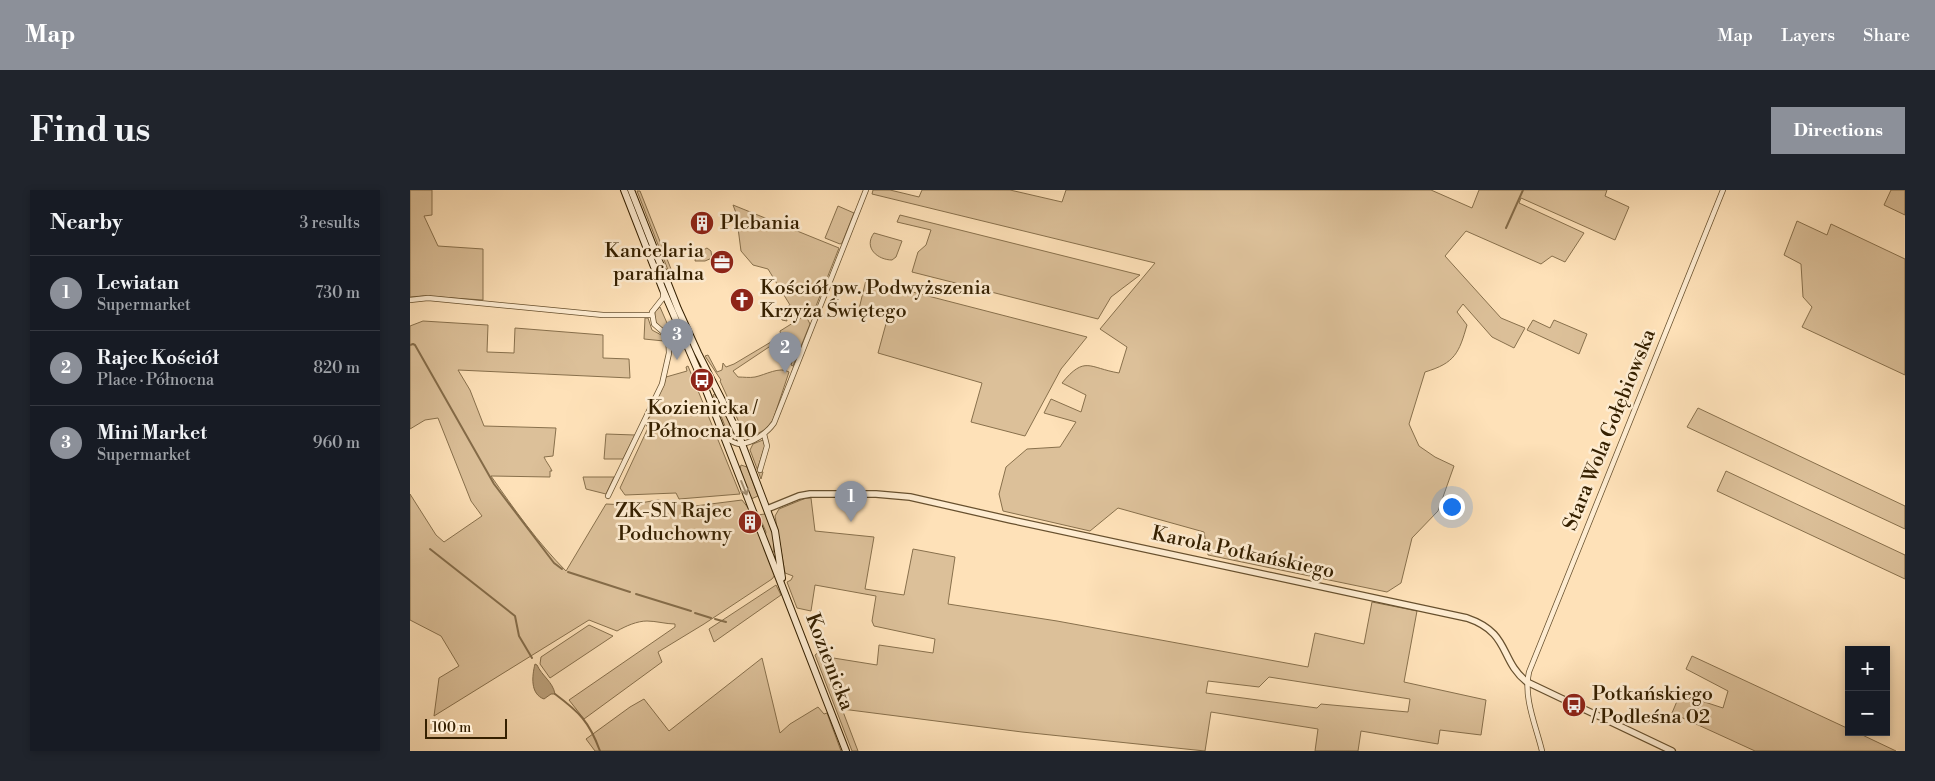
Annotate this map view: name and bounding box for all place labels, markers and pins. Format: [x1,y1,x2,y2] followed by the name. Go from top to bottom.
[689,210,715,236] building icon: Plebania
[720,211,801,236] place label: Plebania
[605,239,705,287] place label: Kancelaria parafialna
[709,249,735,275] office icon: Kancelaria parafialna
[760,276,992,324] place label: Kościół pw. Podwyższenia Krzyża Świętego
[729,287,755,313] church icon: Kościół pw. Podwyższenia Krzyża Świętego
[661,319,693,360] pin: 3
[769,332,801,373] pin: 2
[689,367,715,393] bus stop icon: Kozienicka / Północna 10
[647,396,758,444] place label: Kozienicka / Północna 10
[835,481,867,522] pin: 1
[615,499,732,547] place label: ZK-SN Rajec Poduchowny
[737,509,763,535] building icon: ZK-SN Rajec Poduchowny
[1591,682,1713,730] place label: Potkańskiego / Podleśna 02
[1561,692,1587,718] bus stop icon: Potkańskiego / Podleśna 02

